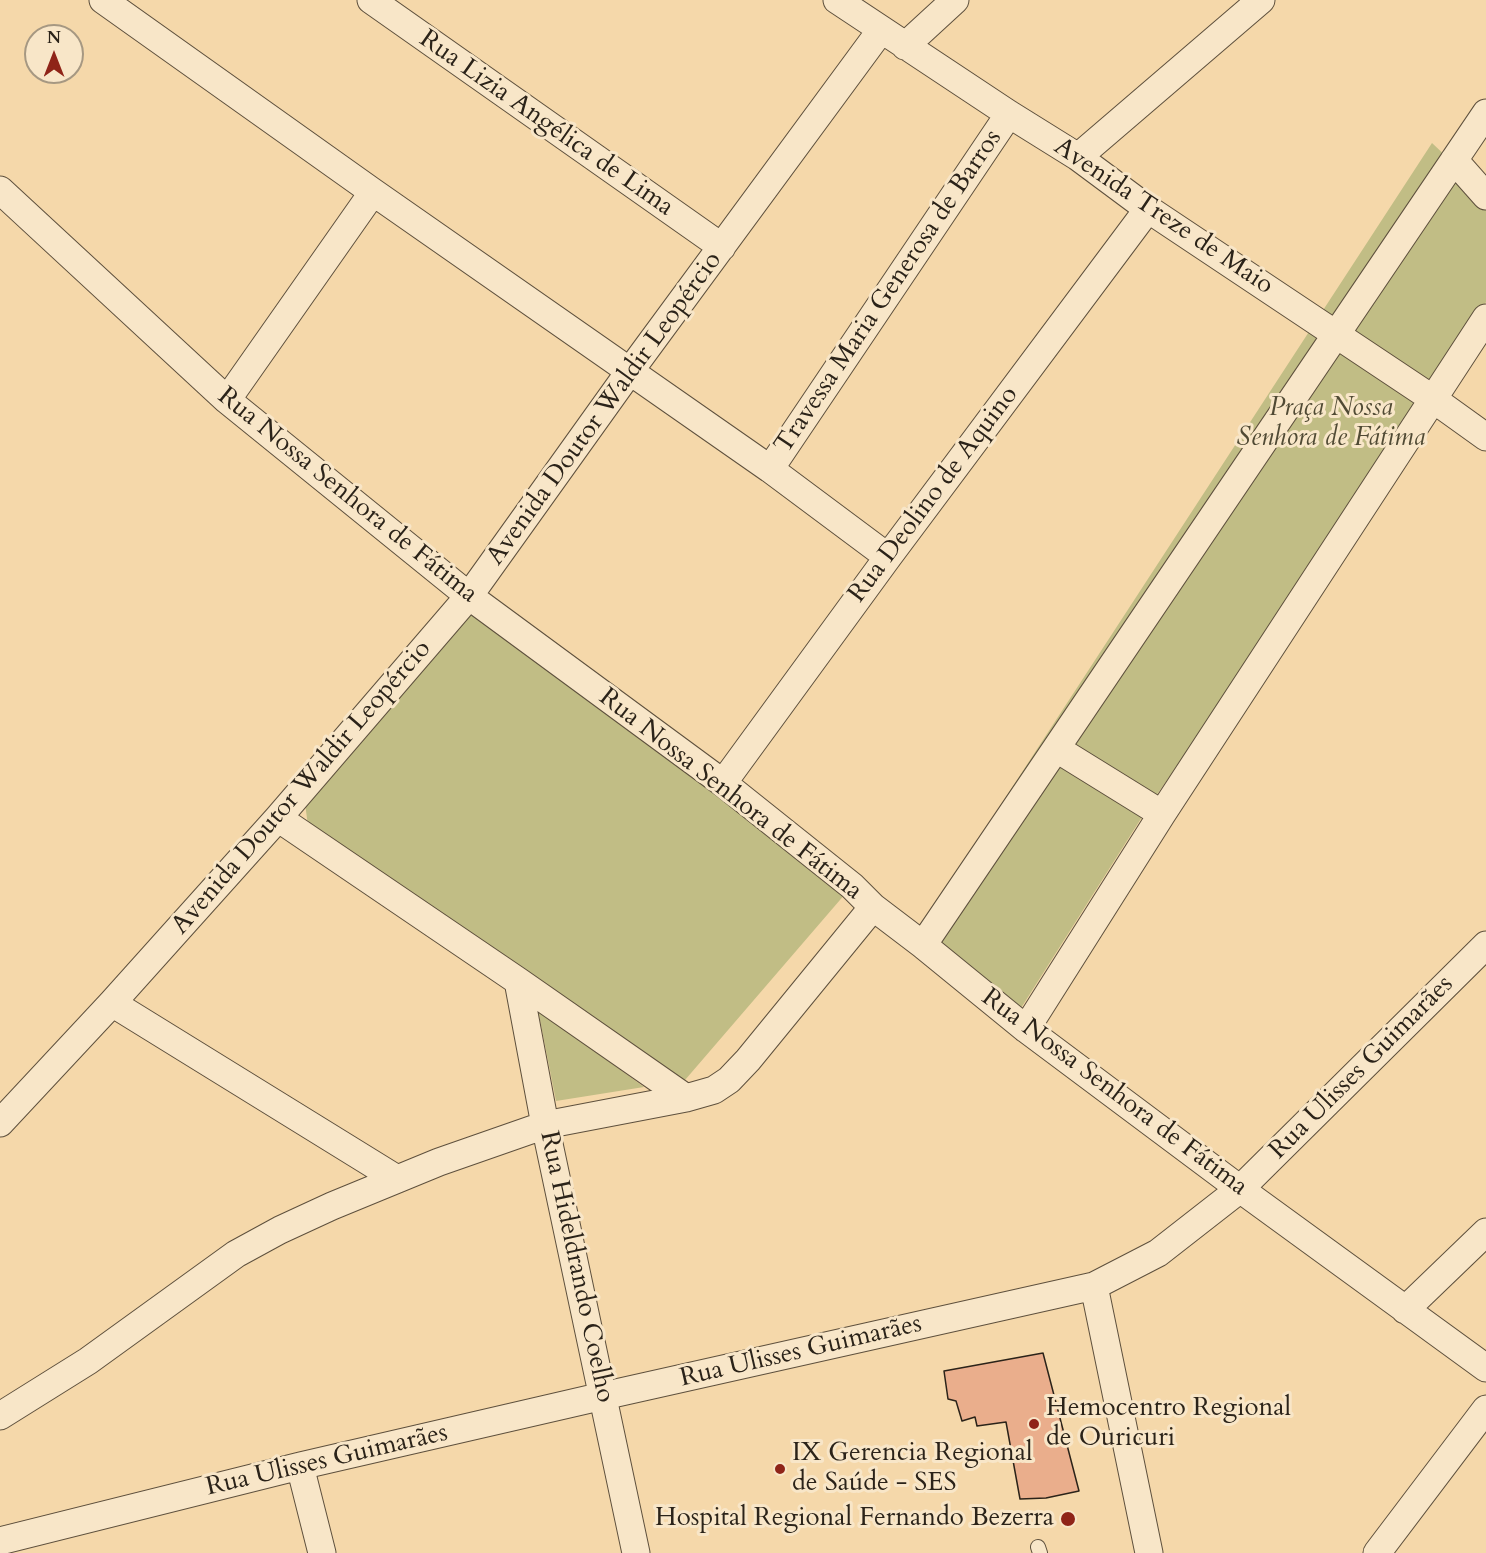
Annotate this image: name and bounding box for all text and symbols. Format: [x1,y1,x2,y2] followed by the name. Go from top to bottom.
[24,24,84,84] north arrow
[413,24,679,224] street label: Rua Lizia Angélica de Lima
[47,27,61,49] text: N
[769,124,1009,460] street label: Travessa Maria Generosa de Barros
[1047,132,1279,302] street label: Avenida Treze de Maio
[481,246,729,572] street label: Avenida Doutor Waldir Leopércio
[211,381,483,611] street label: Rua Nossa Senhora de Fátima
[842,381,1026,609] street label: Rua Deolino de Aquino
[1237,393,1425,454] park label: Praça Nossa Senhora de Fátima
[166,634,438,942] street label: Avenida Doutor Waldir Leopércio
[592,683,868,907] street label: Rua Nossa Senhora de Fátima
[1264,970,1460,1166] street label: Rua Ulisses Guimarães
[975,983,1253,1203] street label: Rua Nossa Senhora de Fátima
[532,1128,620,1406] street label: Rua Hideldrando Coelho
[677,1309,925,1395] street label: Rua Ulisses Guimarães
[1046,1393,1291,1454] place label: Hemocentro Regional de Ouricuri
[1027,1417,1041,1431] marker: Hemocentro Regional de Ouricuri
[203,1418,451,1504] street label: Rua Ulisses Guimarães
[792,1438,1033,1500] place label: IX Gerencia Regional de Saúde - SES
[773,1462,787,1476] marker: IX Gerencia Regional de Saúde - SES
[655,1503,1054,1535] place label: Hospital Regional Fernando Bezerra
[1059,1510,1077,1528] marker: Hospital Regional Fernando Bezerra

